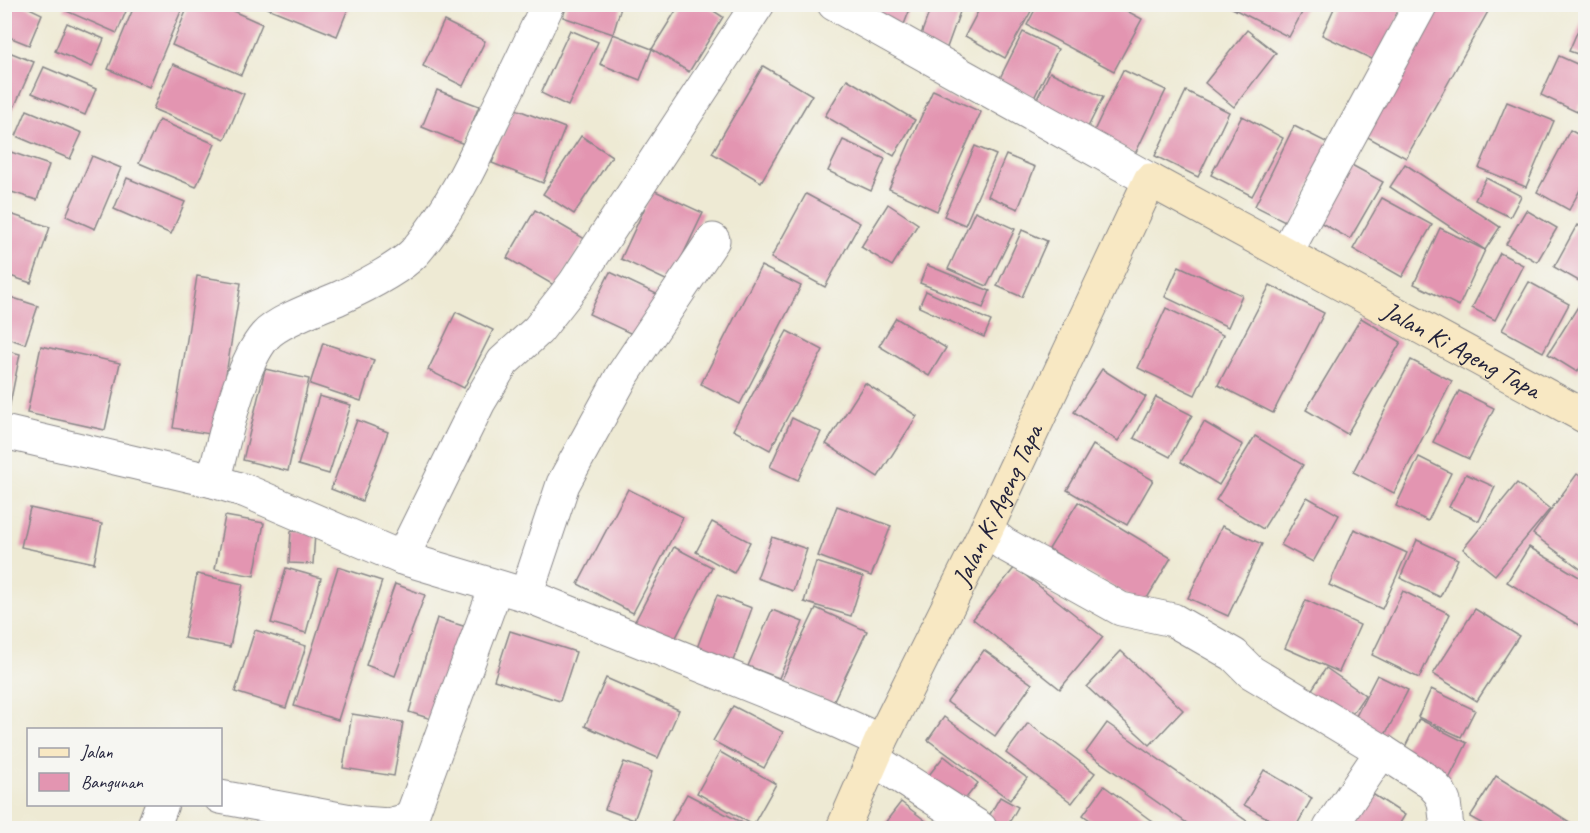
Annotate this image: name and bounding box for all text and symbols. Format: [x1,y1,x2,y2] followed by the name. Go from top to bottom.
[1375,293,1548,407] street label: Jalan Ki Ageng Tapa
[944,417,1051,593] street label: Jalan Ki Ageng Tapa
[27,728,222,806] legend
[80,741,113,763] text: Jalan
[81,771,144,793] text: Bangunan

